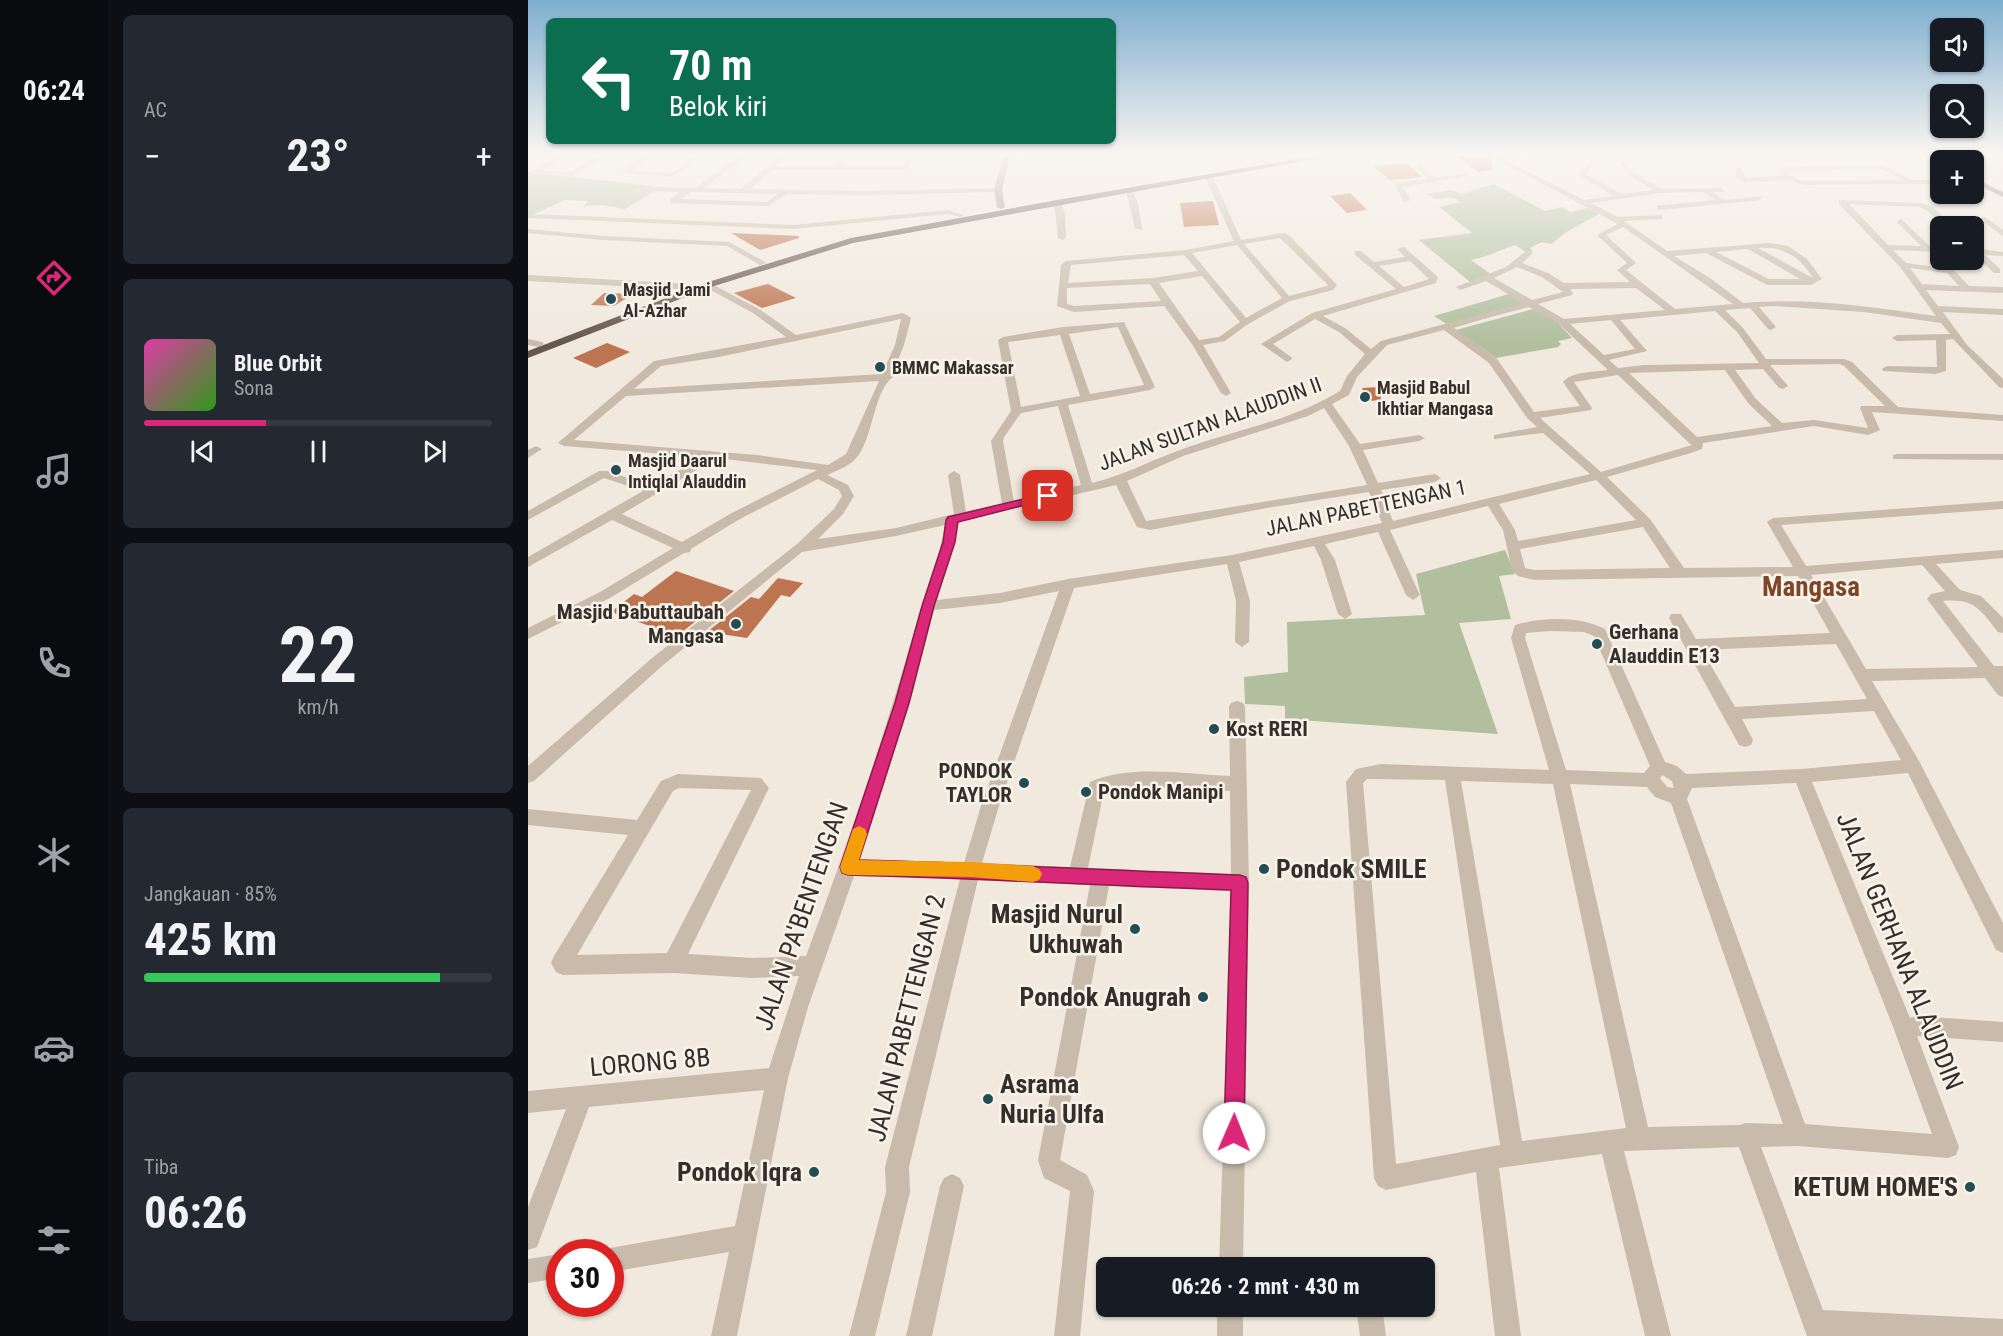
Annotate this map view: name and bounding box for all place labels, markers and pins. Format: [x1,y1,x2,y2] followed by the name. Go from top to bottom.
[623,279,711,321] place label: Masjid Jami Al-Azhar
[604,292,618,306] marker: Masjid Jami Al-Azhar
[892,357,1014,378] place label: BMMC Makassar
[873,360,887,374] marker: BMMC Makassar
[1377,377,1493,419] place label: Masjid Babul Ikhtiar Mangasa
[1358,390,1372,404] marker: Masjid Babul Ikhtiar Mangasa
[628,450,746,492] place label: Masjid Daarul Intiqlal Alauddin
[609,463,623,477] marker: Masjid Daarul Intiqlal Alauddin
[1022,470,1073,521] pin
[557,600,724,648] place label: Masjid Babuttaubah Mangasa
[729,617,743,631] marker: Masjid Babuttaubah Mangasa
[1609,620,1720,668] place label: Gerhana Alauddin E13
[1590,637,1604,651] marker: Gerhana Alauddin E13
[1226,717,1308,741] place label: Kost RERI
[1207,722,1221,736] marker: Kost RERI
[938,759,1012,807] place label: PONDOK TAYLOR
[1017,776,1031,790] marker: PONDOK TAYLOR
[1098,780,1223,804] place label: Pondok Manipi
[1079,785,1093,799] marker: Pondok Manipi
[1276,854,1427,884] place label: Pondok SMILE
[1257,862,1271,876] marker: Pondok SMILE
[991,899,1123,959] place label: Masjid Nurul Ukhuwah
[1128,922,1142,936] marker: Masjid Nurul Ukhuwah
[1020,982,1191,1012] place label: Pondok Anugrah
[1196,990,1210,1004] marker: Pondok Anugrah
[1000,1069,1104,1129] place label: Asrama Nuria Ulfa
[981,1092,995,1106] marker: Asrama Nuria Ulfa
[677,1157,802,1187] place label: Pondok Iqra
[807,1165,821,1179] marker: Pondok Iqra
[1794,1172,1958,1202] place label: KETUM HOME'S
[1963,1180,1977,1194] marker: KETUM HOME'S

